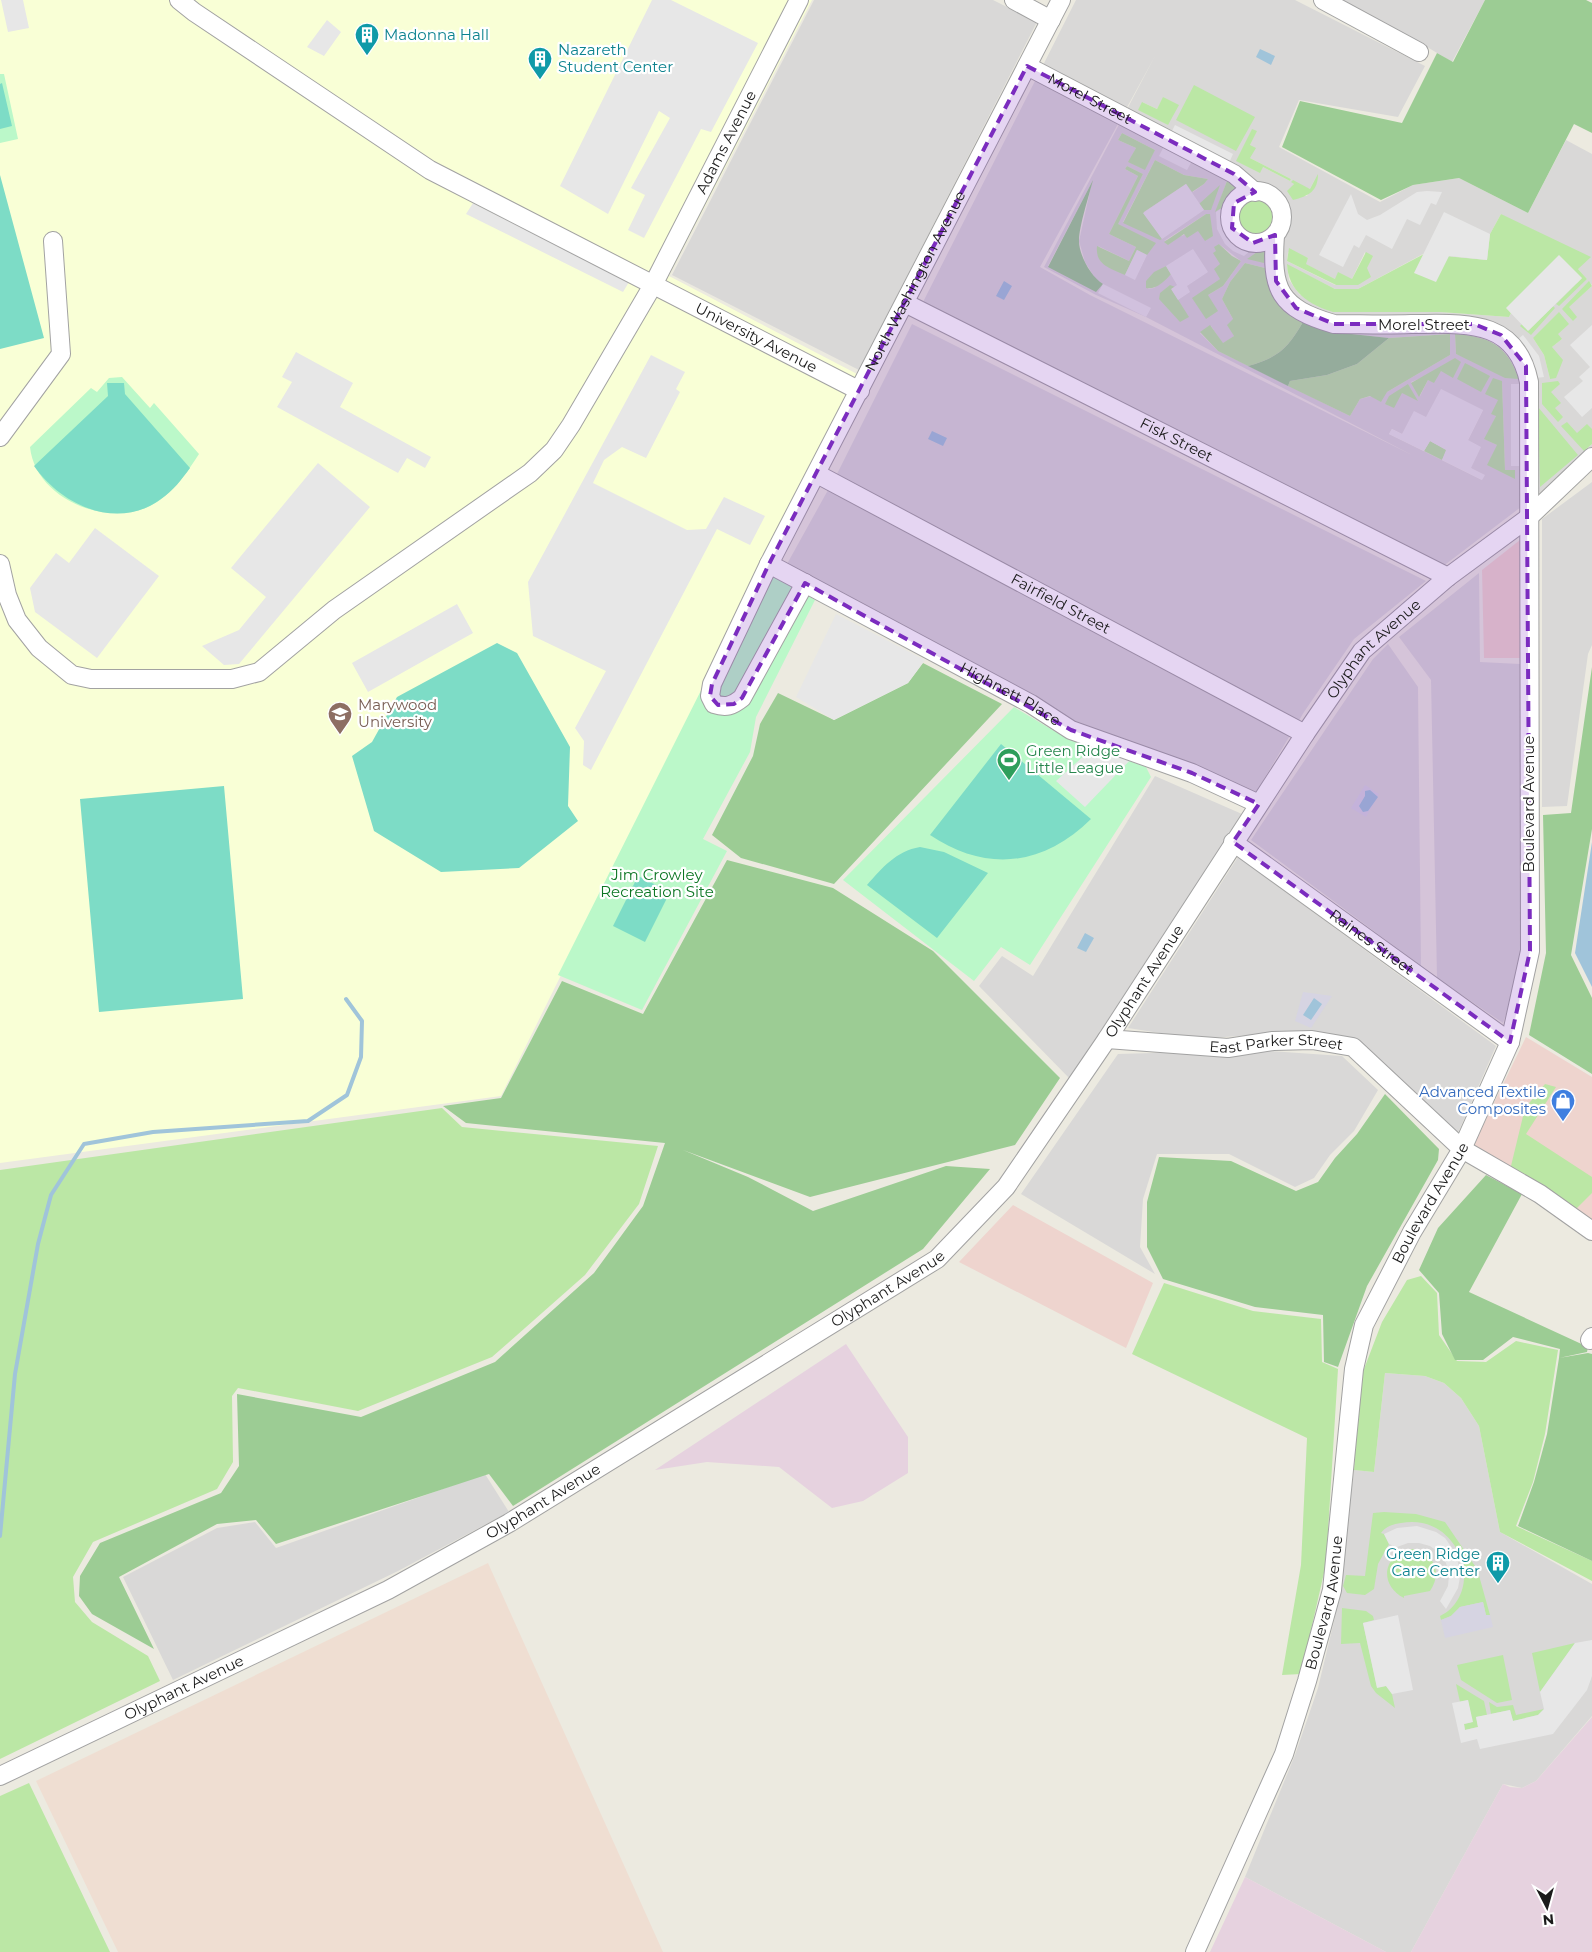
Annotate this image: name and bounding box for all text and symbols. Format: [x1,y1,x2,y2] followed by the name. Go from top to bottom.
[354,22,380,56] building icon: Madonna Hall
[384,25,489,44] place label: Madonna Hall
[558,40,673,76] place label: Nazareth Student Center
[527,46,553,80] building icon: Nazareth Student Center
[1045,69,1135,128] street label: Morel Street
[691,87,760,197] street label: Adams Avenue
[860,187,970,374] street label: North Washington Avenue
[692,298,821,376] street label: University Avenue
[1378,315,1470,334] street label: Morel Street
[1137,413,1216,466] street label: Fisk Street
[1008,569,1114,638] street label: Fairfield Street
[1322,595,1424,702] street label: Olyphant Avenue
[957,658,1064,730] street label: Highnett Place
[358,695,437,731] place label: Marywood University
[327,701,353,735] school or university icon: Marywood University
[1519,736,1538,872] street label: Boulevard Avenue
[1026,741,1124,777] place label: Green Ridge Little League
[996,747,1022,781] sports icon: Green Ridge Little League
[600,865,714,901] park label: Jim Crowley Recreation Site
[1326,905,1418,979] street label: Raines Street
[1100,921,1188,1041] street label: Olyphant Avenue
[1209,1030,1345,1057] street label: East Parker Street
[1419,1082,1546,1118] place label: Advanced Textile Composites
[1550,1088,1576,1122] shop icon: Advanced Textile Composites
[1387,1140,1473,1267] street label: Boulevard Avenue
[827,1246,949,1331] street label: Olyphant Avenue
[482,1459,604,1543] street label: Olyphant Avenue
[1300,1535,1346,1672] street label: Boulevard Avenue
[1386,1544,1480,1580] place label: Green Ridge Care Center
[1485,1550,1511,1584] building icon: Green Ridge Care Center
[121,1651,247,1724] street label: Olyphant Avenue
[1522,1882,1572,1932] north arrow
[1542,1910,1555,1929] text: N

